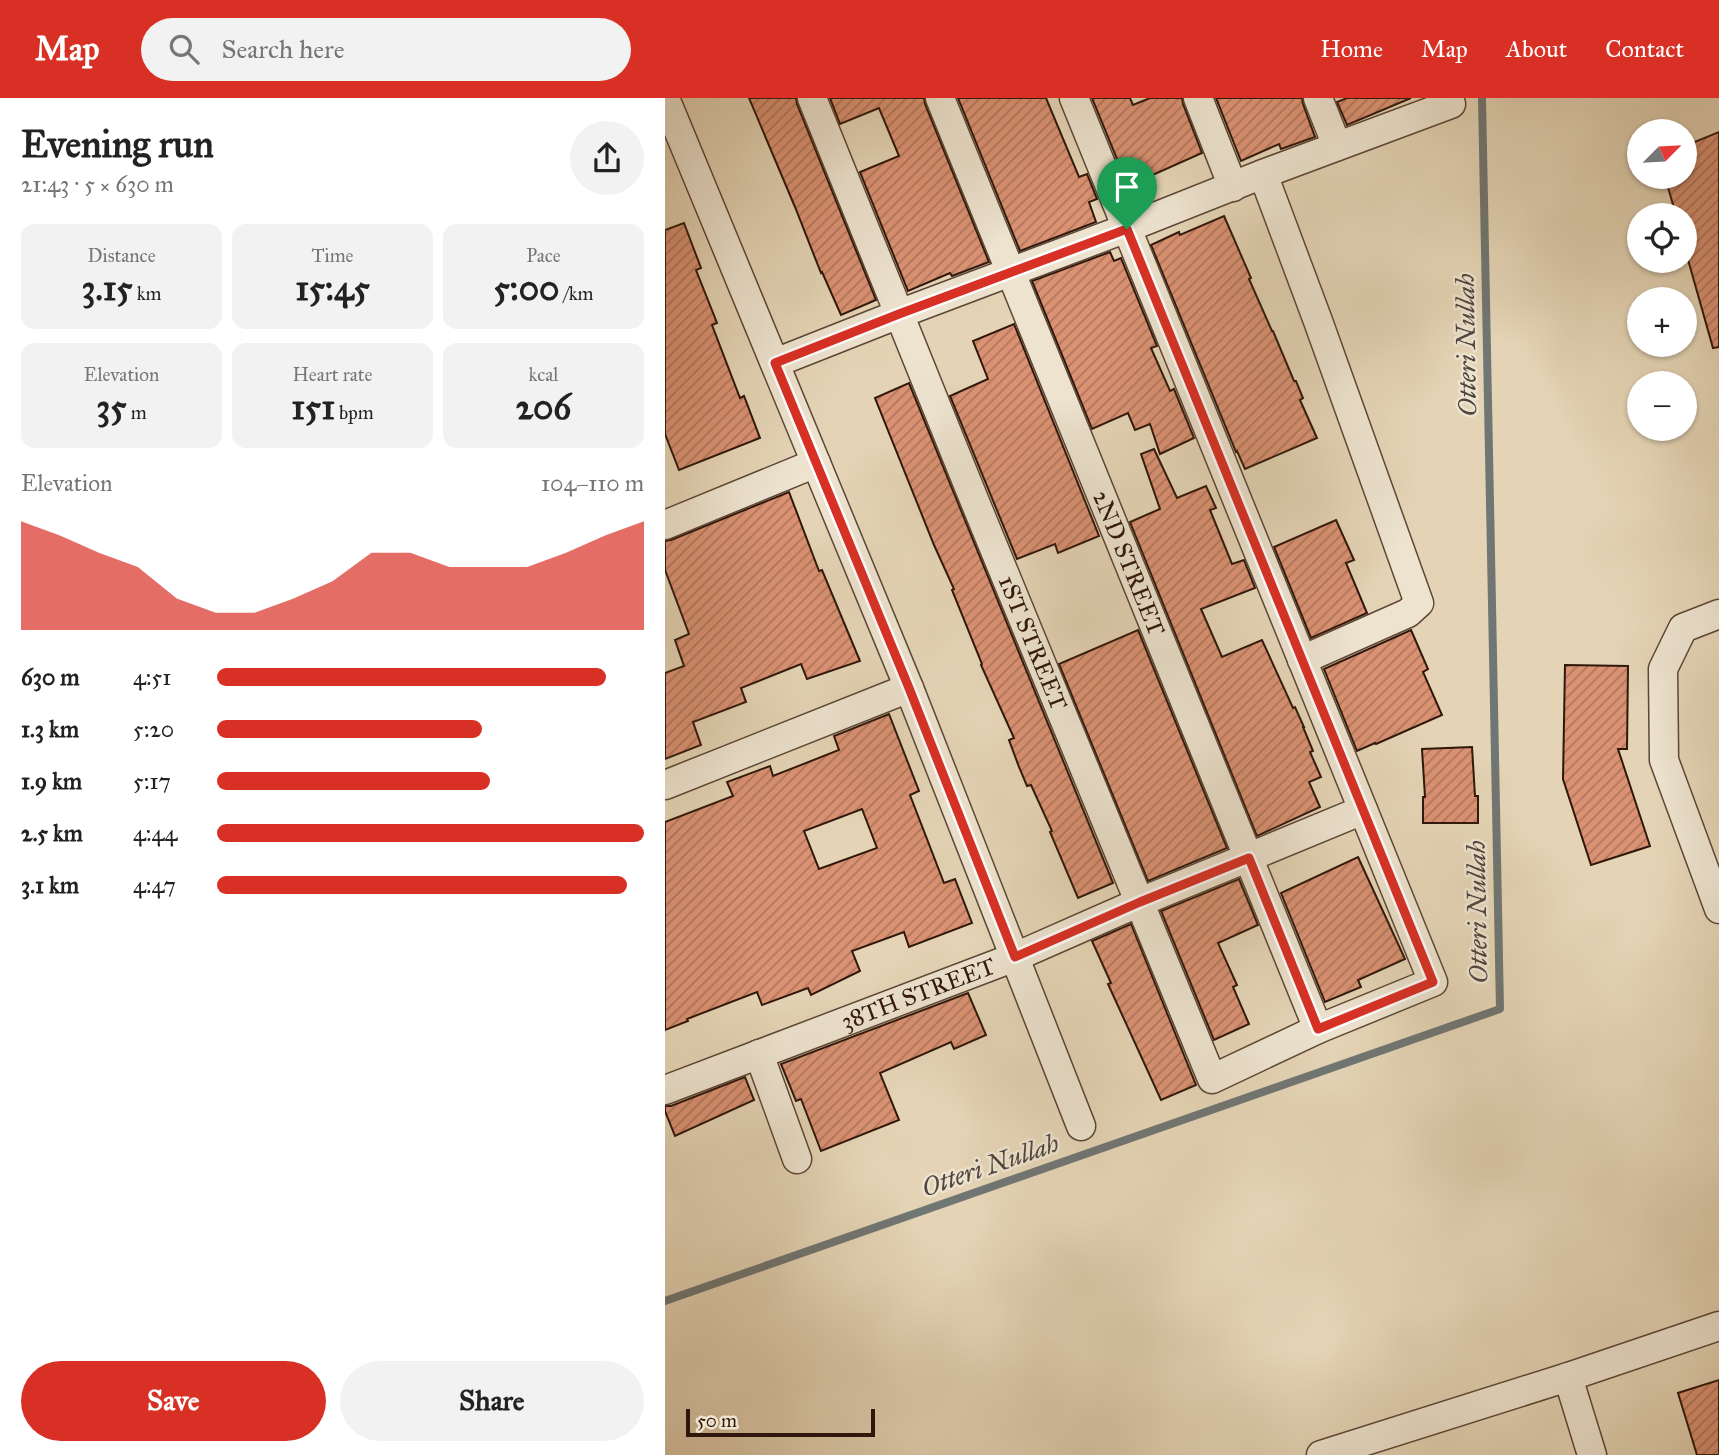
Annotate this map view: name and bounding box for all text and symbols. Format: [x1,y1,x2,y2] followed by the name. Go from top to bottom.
[141,18,631,81] search box
[35,29,99,69] text: Map
[165,30,203,68] icon: search
[221,33,345,65] text: Search here
[1320,34,1383,64] text: Home
[1421,34,1468,64] text: Map
[1506,34,1567,64] text: About
[1605,34,1684,64] text: Contact
[1627,119,1697,189] north arrow
[1627,119,1697,441] map controls
[21,121,214,167] text: Evening run
[570,121,644,195] button: share
[1097,157,1157,229] pin
[1108,168,1146,206] icon: arrive
[21,170,174,198] text: 21:43 · 5 × 630 m
[1627,203,1697,273] button: locate
[87,244,156,267] text: Distance
[311,244,354,267] text: Time
[526,244,561,267] text: Pace
[81,267,133,310] text: 3.15
[295,267,370,310] text: 15:45
[494,267,559,310] text: 5:00
[1449,273,1483,417] water label: Otteri Nullah
[133,282,162,305] text: km
[559,282,593,305] text: /km
[1627,287,1697,357] button: +
[84,363,159,386] text: Elevation
[293,363,372,386] text: Heart rate
[529,363,558,386] text: kcal
[1627,371,1697,441] button: −
[96,386,127,429] text: 35
[291,386,335,429] text: 151
[516,386,571,429] text: 206
[127,401,147,424] text: m
[335,401,374,424] text: bpm
[21,469,112,497] text: Elevation
[541,469,644,497] text: 104–110 m
[1086,486,1172,640] street label: 2ND STREET
[992,571,1074,715] street label: 1ST STREET
[21,663,80,691] text: 630 m
[133,663,171,691] text: 4:51
[21,715,79,743] text: 1.3 km
[133,715,174,743] text: 5:20
[21,767,82,795] text: 1.9 km
[133,767,171,795] text: 5:17
[21,819,83,847] text: 2.5 km
[133,819,177,847] text: 4:44
[1460,840,1494,984] water label: Otteri Nullah
[21,871,79,899] text: 3.1 km
[133,871,176,899] text: 4:47
[837,951,1000,1037] street label: 38TH STREET
[917,1126,1063,1203] water label: Otteri Nullah
[21,1361,326,1441] button: Save
[340,1361,644,1441] button: Share
[686,1406,875,1438] scale bar
[697,1409,737,1432] text: 50 m

